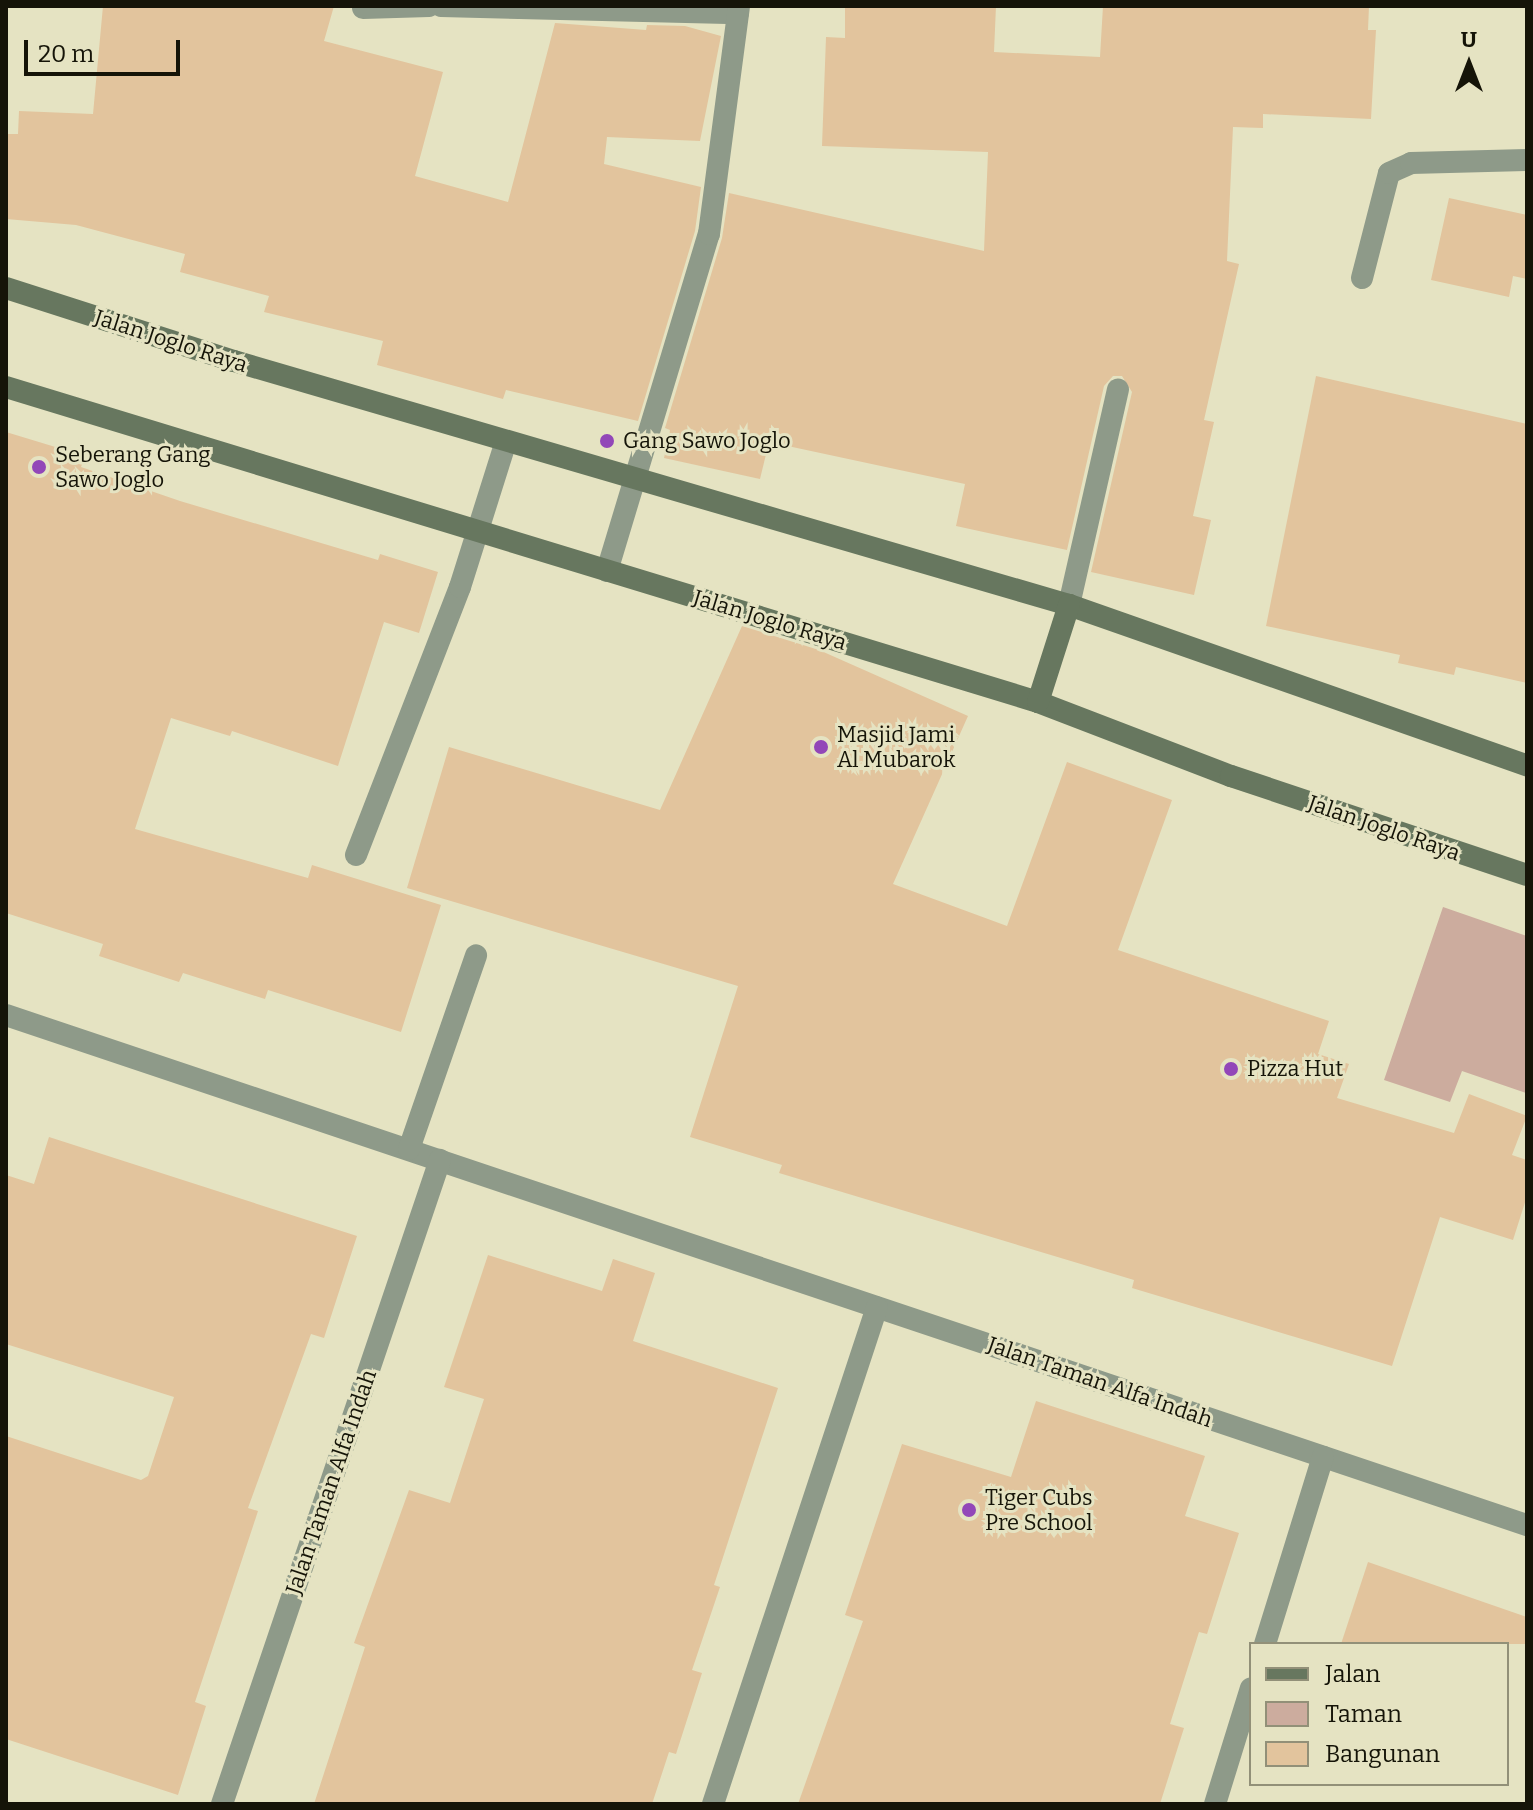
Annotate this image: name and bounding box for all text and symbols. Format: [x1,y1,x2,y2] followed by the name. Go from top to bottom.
[28,24,184,74] scale bar
[1429,24,1509,104] north arrow
[1461,26,1477,53] text: U
[38,40,94,68] text: 20 m
[91,304,251,378] street label: Jalan Joglo Raya
[623,428,791,454] place label: Gang Sawo Joglo
[598,432,616,450] marker: Gang Sawo Joglo
[55,441,211,492] place label: Seberang Gang Sawo Joglo
[30,458,48,476] marker: Seberang Gang Sawo Joglo
[690,584,850,656] street label: Jalan Joglo Raya
[837,721,955,772] place label: Masjid Jami Al Mubarok
[812,738,830,756] marker: Masjid Jami Al Mubarok
[1305,790,1463,866] street label: Jalan Joglo Raya
[1247,1056,1343,1082] place label: Pizza Hut
[1222,1060,1240,1078] marker: Pizza Hut
[984,1331,1216,1433] street label: Jalan Taman Alfa Indah
[280,1366,382,1598] street label: Jalan Taman Alfa Indah
[985,1484,1093,1536] place label: Tiger Cubs Pre School
[960,1501,978,1519] marker: Tiger Cubs Pre School
[1249,1642,1509,1786] legend
[1325,1660,1380,1688] text: Jalan
[1325,1700,1402,1728] text: Taman
[1325,1740,1440,1768] text: Bangunan

